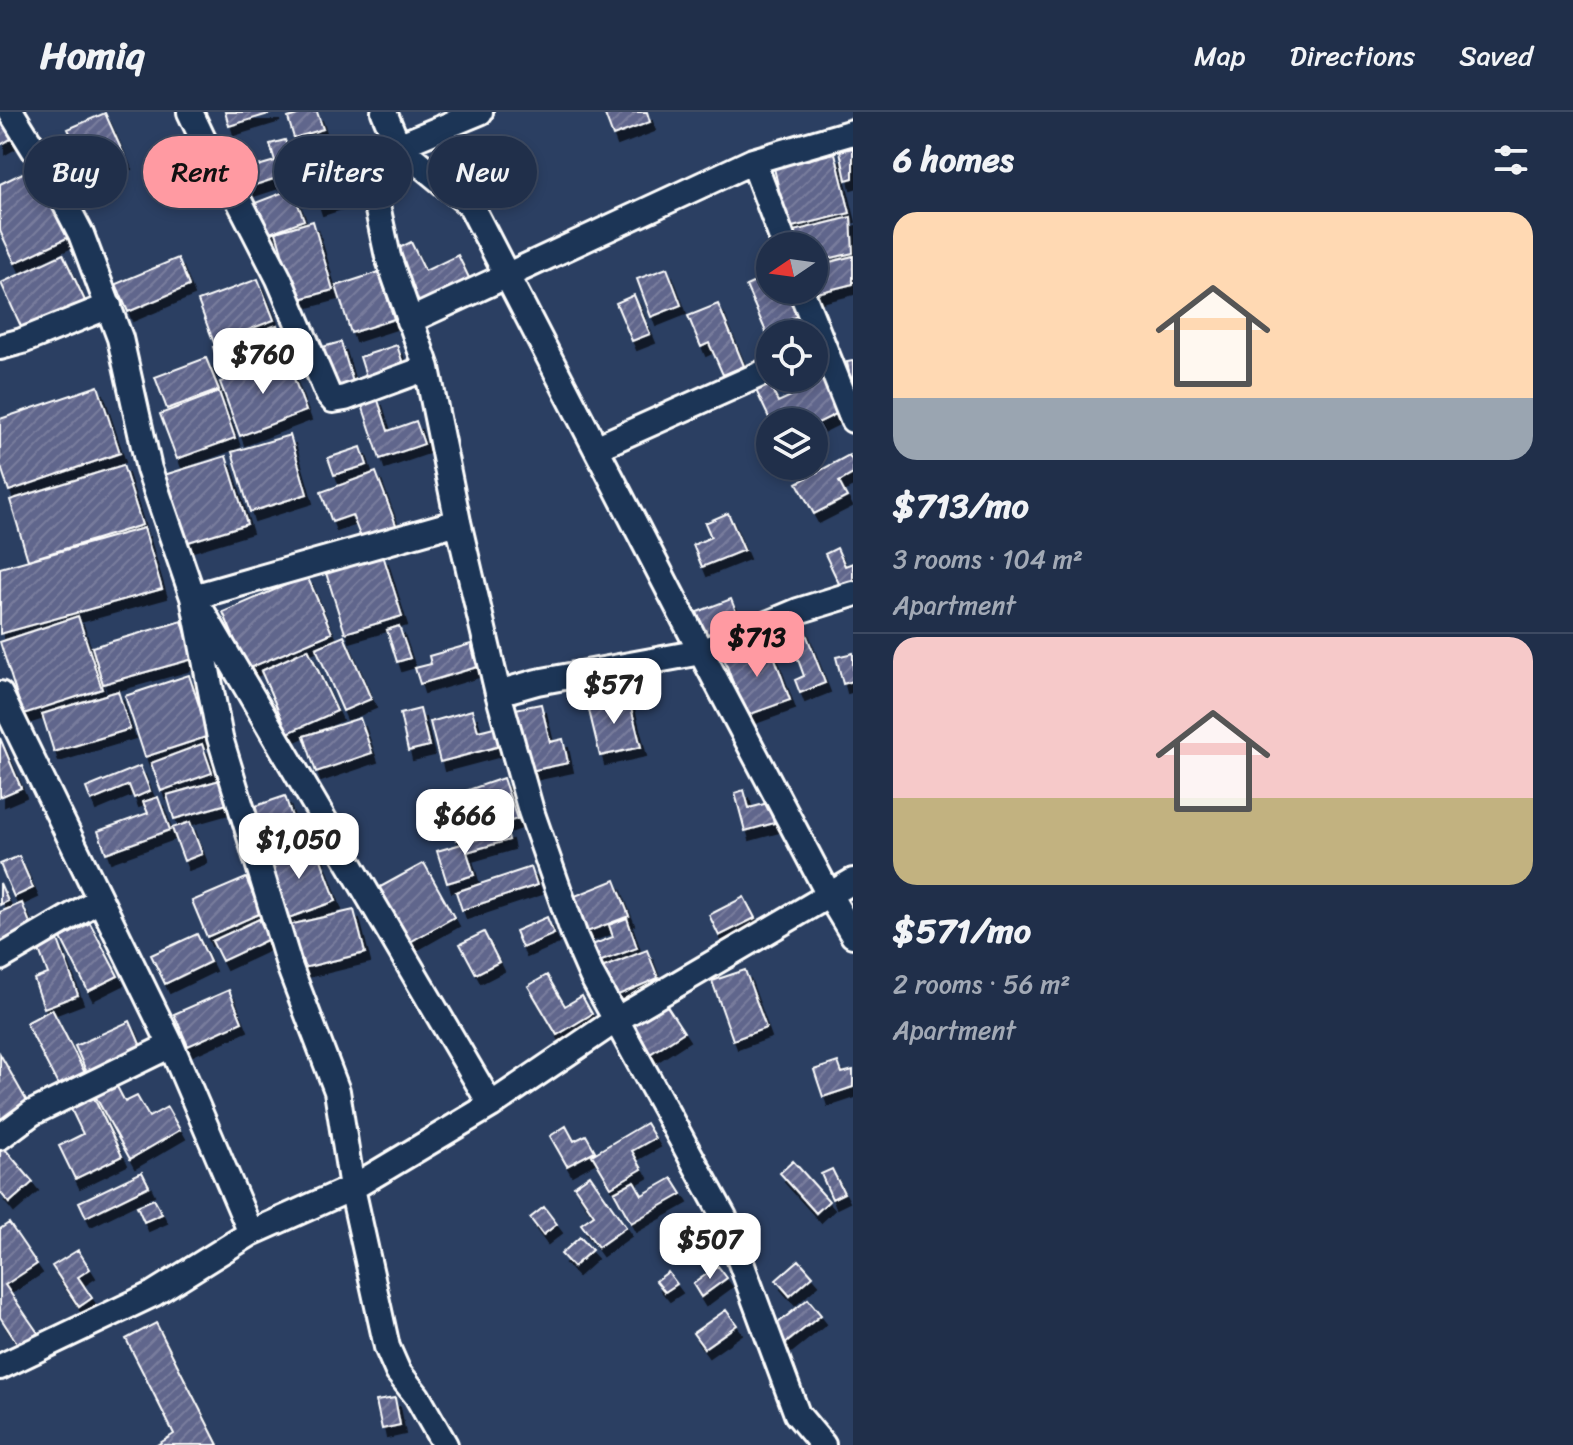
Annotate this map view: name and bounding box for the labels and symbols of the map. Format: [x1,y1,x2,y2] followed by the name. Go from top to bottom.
[756,232,828,304] north arrow
[216,328,310,396] pin: $760
[710,611,804,679] pin: $713
[567,658,661,726] pin: $571
[418,789,512,857] pin: $666
[234,813,364,881] pin: $1,050
[663,1213,757,1281] pin: $507

